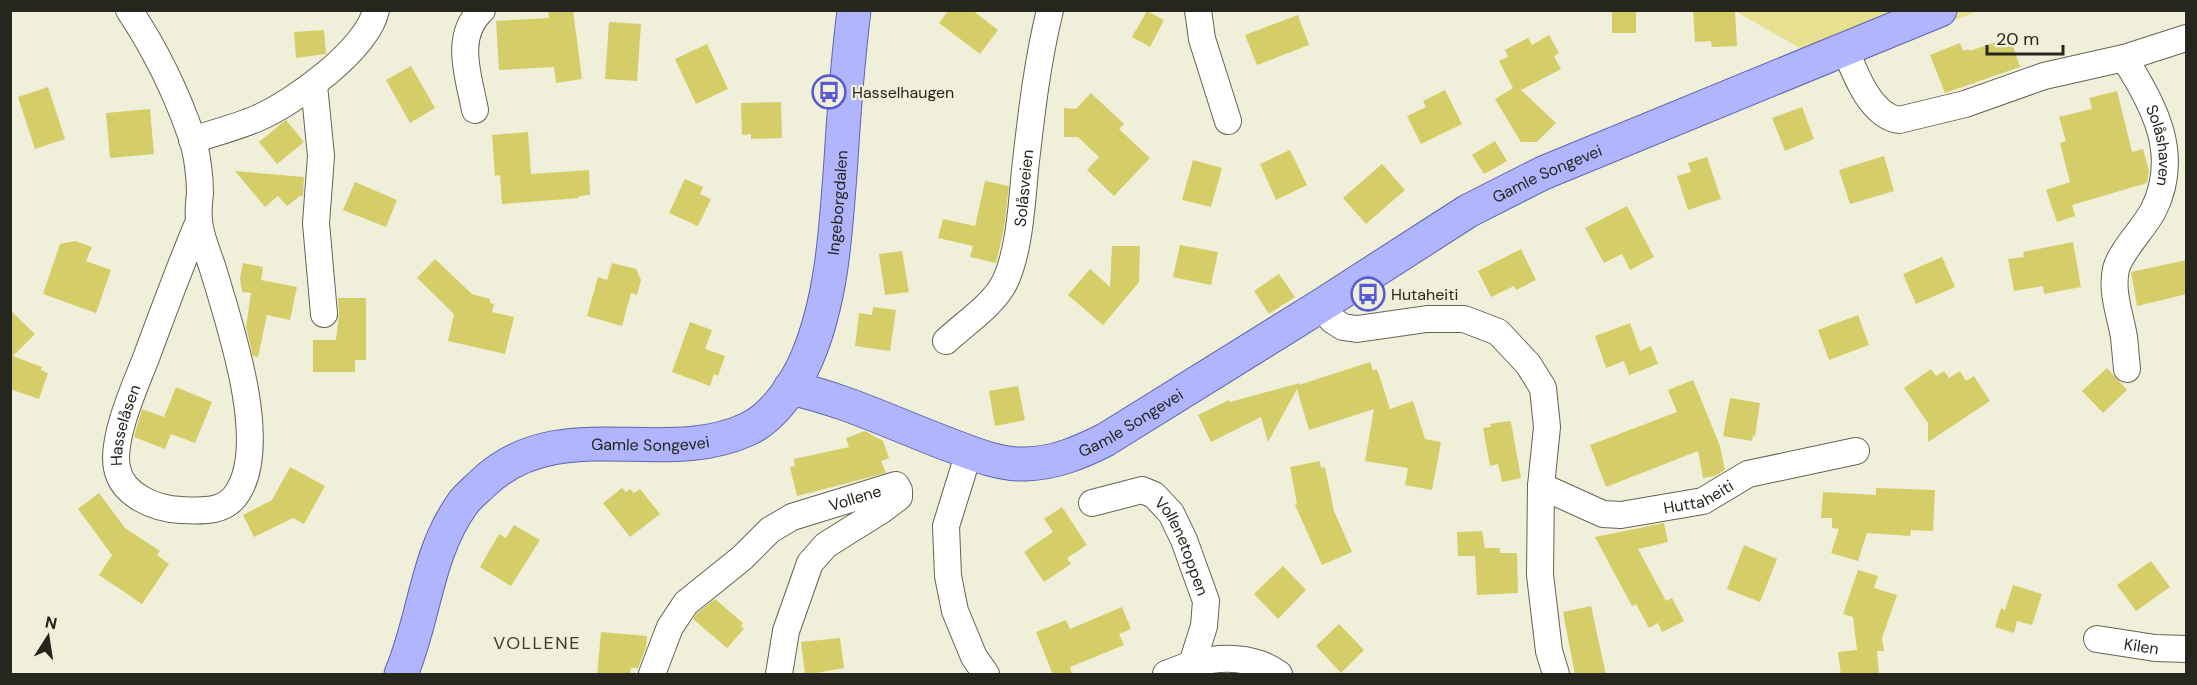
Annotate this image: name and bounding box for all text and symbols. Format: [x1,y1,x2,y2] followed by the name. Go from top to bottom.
[1987,18,2064,56] scale bar
[1996,27,2039,51] text: 20 m
[811,74,847,110] bus stop icon: Hasselhaugen
[852,82,954,103] place label: Hasselhaugen
[2141,101,2175,188] street label: Solåshaven
[1489,140,1605,208] street label: Gamle Songevei
[1009,148,1038,228] street label: Solåsveien
[823,150,853,256] street label: Ingeborgdalen
[1350,276,1386,312] bus stop icon: Hutaheiti
[1391,284,1458,305] place label: Hutaheiti
[106,381,145,466] street label: Hasselåsen
[1075,384,1187,462] street label: Gamle Songevei
[591,431,711,456] street label: Gamle Songevei
[1662,475,1737,519] street label: Huttaheiti
[826,480,884,516] street label: Vollene
[1150,492,1213,599] street label: Vollenetoppen
[18,607,78,667] north arrow
[43,611,59,634] text: N
[493,631,581,655] district label: VOLLENE
[2122,633,2160,659] street label: Kilen

